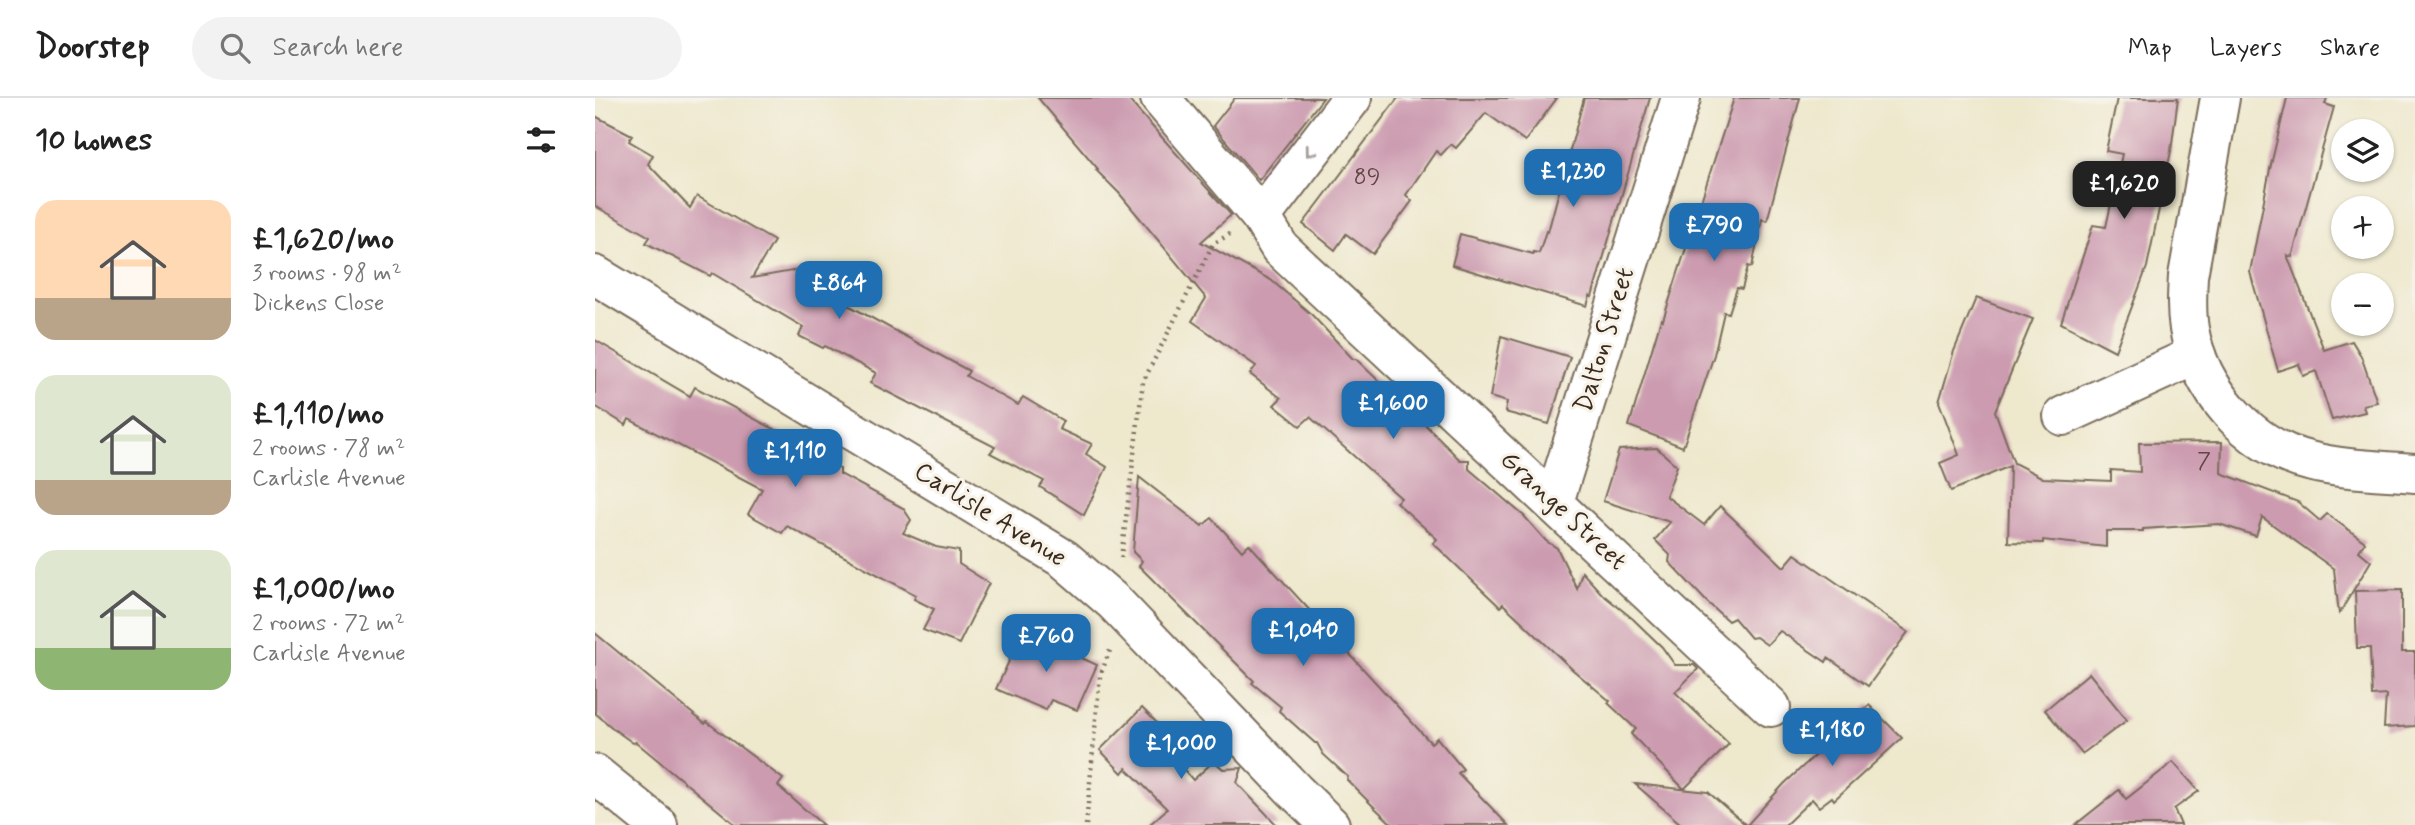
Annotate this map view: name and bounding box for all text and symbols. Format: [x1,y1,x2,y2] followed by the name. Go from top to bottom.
[192,17,682,80] search box
[35,26,150,70] text: Doorstep
[216,29,254,67] icon: search
[272,31,403,65] text: Search here
[2128,33,2172,64] text: Map
[2210,33,2282,64] text: Layers
[2320,33,2380,64] text: Share
[2331,119,2394,336] map controls
[2331,119,2394,182] button: layers
[35,121,152,160] text: 10 homes
[522,121,560,159] icon: filters
[1306,144,1319,157] one-way arrow
[1516,150,1630,209] pin: £1,230
[1540,157,1606,187] text: £1,230
[2067,162,2181,221] pin: £1,620
[1354,163,1380,193] house number: 89
[2089,169,2159,199] text: £1,620
[2331,196,2394,259] button: +
[1673,204,1755,263] pin: £790
[1685,211,1743,241] text: £790
[252,220,394,259] text: £1,620/mo
[91,228,175,312] icon: home
[252,259,402,289] text: 3 rooms · 98 m²
[798,262,880,321] pin: £864
[1567,263,1643,417] street label: Dalton Street
[811,269,867,299] text: £864
[2331,273,2394,336] button: −
[252,289,384,319] text: Dickens Close
[1336,382,1450,441] pin: £1,600
[1358,389,1428,419] text: £1,600
[252,395,384,434] text: £1,110/mo
[91,403,175,487] icon: home
[738,430,852,489] pin: £1,110
[252,434,405,464] text: 2 rooms · 78 m²
[763,437,827,467] text: £1,110
[1492,443,1634,579] street label: Grange Street
[2197,447,2211,477] house number: 7
[907,455,1073,575] street label: Carlisle Avenue
[252,464,406,494] text: Carlisle Avenue
[252,570,395,609] text: £1,000/mo
[91,578,175,662] icon: home
[1246,608,1360,668] pin: £1,040
[252,609,405,639] text: 2 rooms · 72 m²
[1005,614,1087,674] pin: £760
[1268,616,1338,646] text: £1,040
[1018,622,1074,652] text: £760
[252,639,406,669] text: Carlisle Avenue
[1775,708,1889,768] pin: £1,180
[1799,716,1865,746] text: £1,180
[1124,722,1238,781] pin: £1,000
[1145,729,1217,759] text: £1,000

